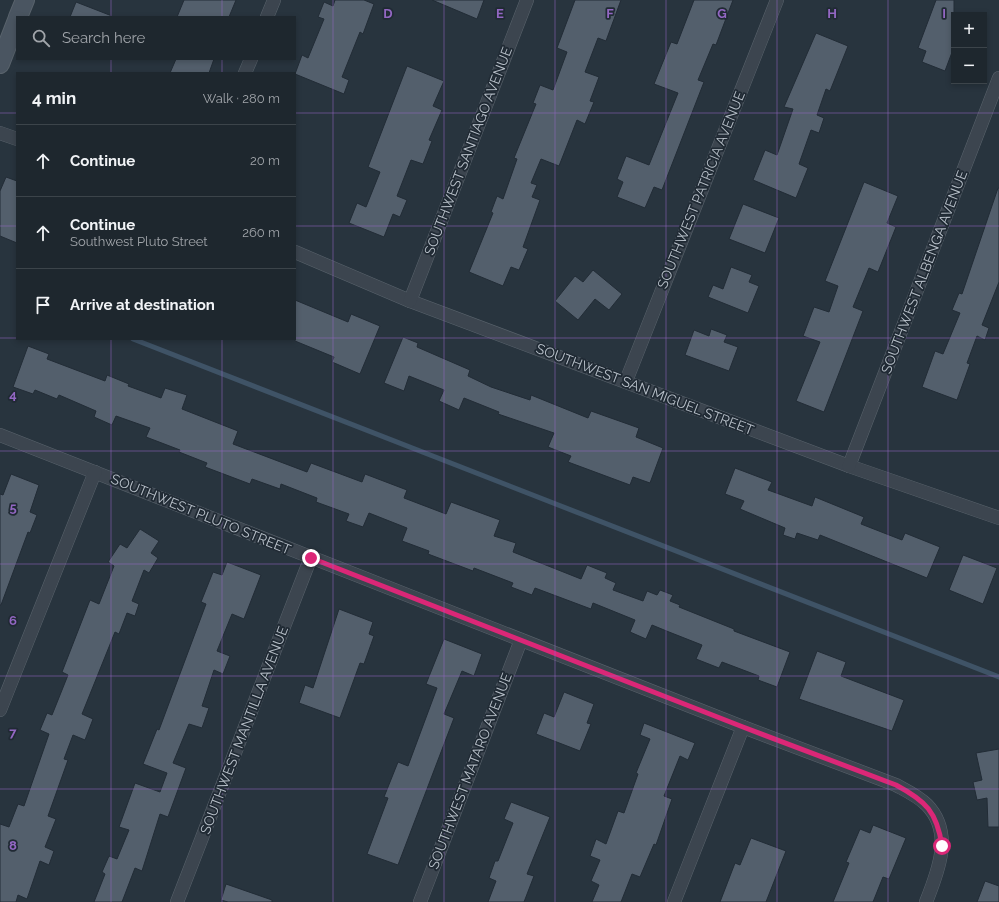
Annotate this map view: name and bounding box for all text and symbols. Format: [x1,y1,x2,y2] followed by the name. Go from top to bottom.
[383,6,393,21] text: D
[496,6,504,21] text: E
[606,6,614,21] text: F
[717,6,727,21] text: G
[827,6,837,21] text: H
[942,6,946,21] text: I
[951,12,987,84] map controls
[951,12,987,48] button: +
[16,16,296,60] search box
[30,27,52,49] icon: search
[62,29,145,47] text: Search here
[421,45,515,257] street label: SOUTHWEST SANTIAGO AVENUE
[951,48,987,84] button: −
[32,88,76,108] text: 4 min
[654,89,748,291] street label: SOUTHWEST PATRICIA AVENUE
[203,91,280,106] text: Walk · 280 m
[32,150,54,172] icon: ahead
[70,152,135,170] text: Continue
[250,153,280,168] text: 20 m
[878,168,970,376] street label: SOUTHWEST ALBENGA AVENUE
[70,216,135,234] text: Continue
[32,222,54,244] icon: ahead
[242,225,280,240] text: 260 m
[70,234,208,249] text: Southwest Pluto Street
[32,294,54,316] icon: arrive
[70,296,215,314] text: Arrive at destination
[534,340,757,438] street label: SOUTHWEST SAN MIGUEL STREET
[9,387,17,402] text: 4
[109,470,294,558] street label: SOUTHWEST PLUTO STREET
[9,500,17,515] text: 5
[302,549,320,567] route end
[9,613,17,628] text: 6
[197,624,291,836] street label: SOUTHWEST MANTILLA AVENUE
[425,671,515,871] street label: SOUTHWEST MATARO AVENUE
[9,725,17,740] text: 7
[933,837,951,855] route start
[9,838,17,853] text: 8

